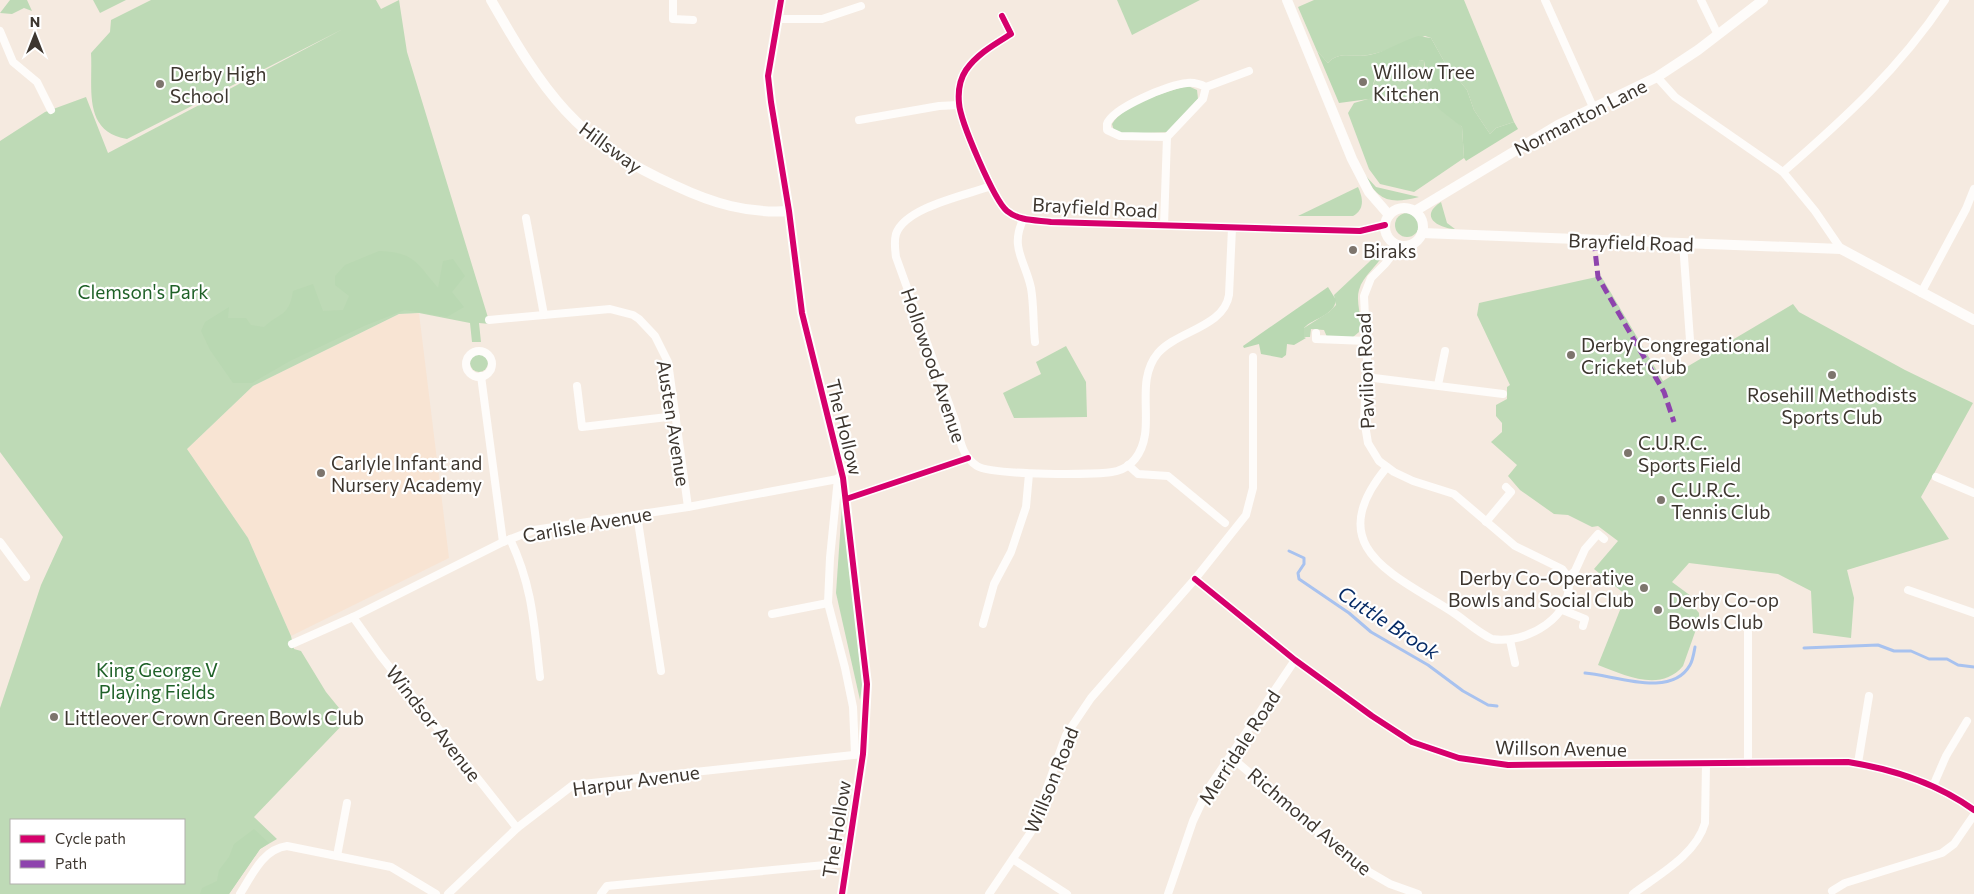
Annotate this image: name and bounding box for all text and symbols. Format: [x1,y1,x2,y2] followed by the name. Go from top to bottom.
[10,10,60,60] north arrow
[30,13,40,30] text: N
[1373,60,1475,105] place label: Willow Tree Kitchen
[170,62,266,107] place label: Derby High School
[1510,74,1650,160] street label: Normanton Lane
[1357,76,1369,88] marker: Willow Tree Kitchen
[154,78,166,90] marker: Derby High School
[575,117,647,178] street label: Hillsway
[1032,192,1158,222] street label: Brayfield Road
[1568,228,1694,256] street label: Brayfield Road
[1363,239,1416,262] place label: Biraks
[1347,244,1359,256] marker: Biraks
[77,280,209,303] park label: Clemson's Park
[897,285,971,445] street label: Hollowood Avenue
[1351,313,1379,429] street label: Pavilion Road
[1581,333,1770,378] place label: Derby Congregational Cricket Club
[1565,349,1577,361] marker: Derby Congregational Cricket Club
[653,358,695,488] street label: Austen Avenue
[1826,369,1838,381] marker: Rosehill Methodists Sports Club
[822,377,868,477] street label: The Hollow
[1747,383,1917,428] place label: Rosehill Methodists Sports Club
[1638,431,1741,476] place label: C.U.R.C. Sports Field
[1622,447,1634,459] marker: C.U.R.C. Sports Field
[331,451,482,496] place label: Carlyle Infant and Nursery Academy
[315,467,327,479] marker: Carlyle Infant and Nursery Academy
[1671,478,1770,523] place label: C.U.R.C. Tennis Club
[1655,494,1667,506] marker: C.U.R.C. Tennis Club
[521,501,653,547] street label: Carlisle Avenue
[1448,566,1634,611] place label: Derby Co-Operative Bowls and Social Club
[1334,580,1445,664] water label: Cuttle Brook
[1638,582,1650,594] marker: Derby Co-Operative Bowls and Social Club
[1668,588,1779,633] place label: Derby Co-op Bowls Club
[1652,604,1664,616] marker: Derby Co-op Bowls Club
[96,658,218,703] park label: King George V Playing Fields
[382,660,486,786] street label: Windsor Avenue
[1193,685,1285,809] street label: Merridale Road
[64,706,364,729] place label: Littleover Crown Green Bowls Club
[48,711,60,723] marker: Littleover Crown Green Bowls Club
[1019,723,1083,837] street label: Willson Road
[1495,735,1627,761] street label: Willson Avenue
[571,760,701,800] street label: Harpur Avenue
[1243,762,1377,880] street label: Richmond Avenue
[817,779,855,879] street label: The Hollow
[10,819,185,884] legend
[55,829,126,847] text: Cycle path
[55,854,87,872] text: Path

